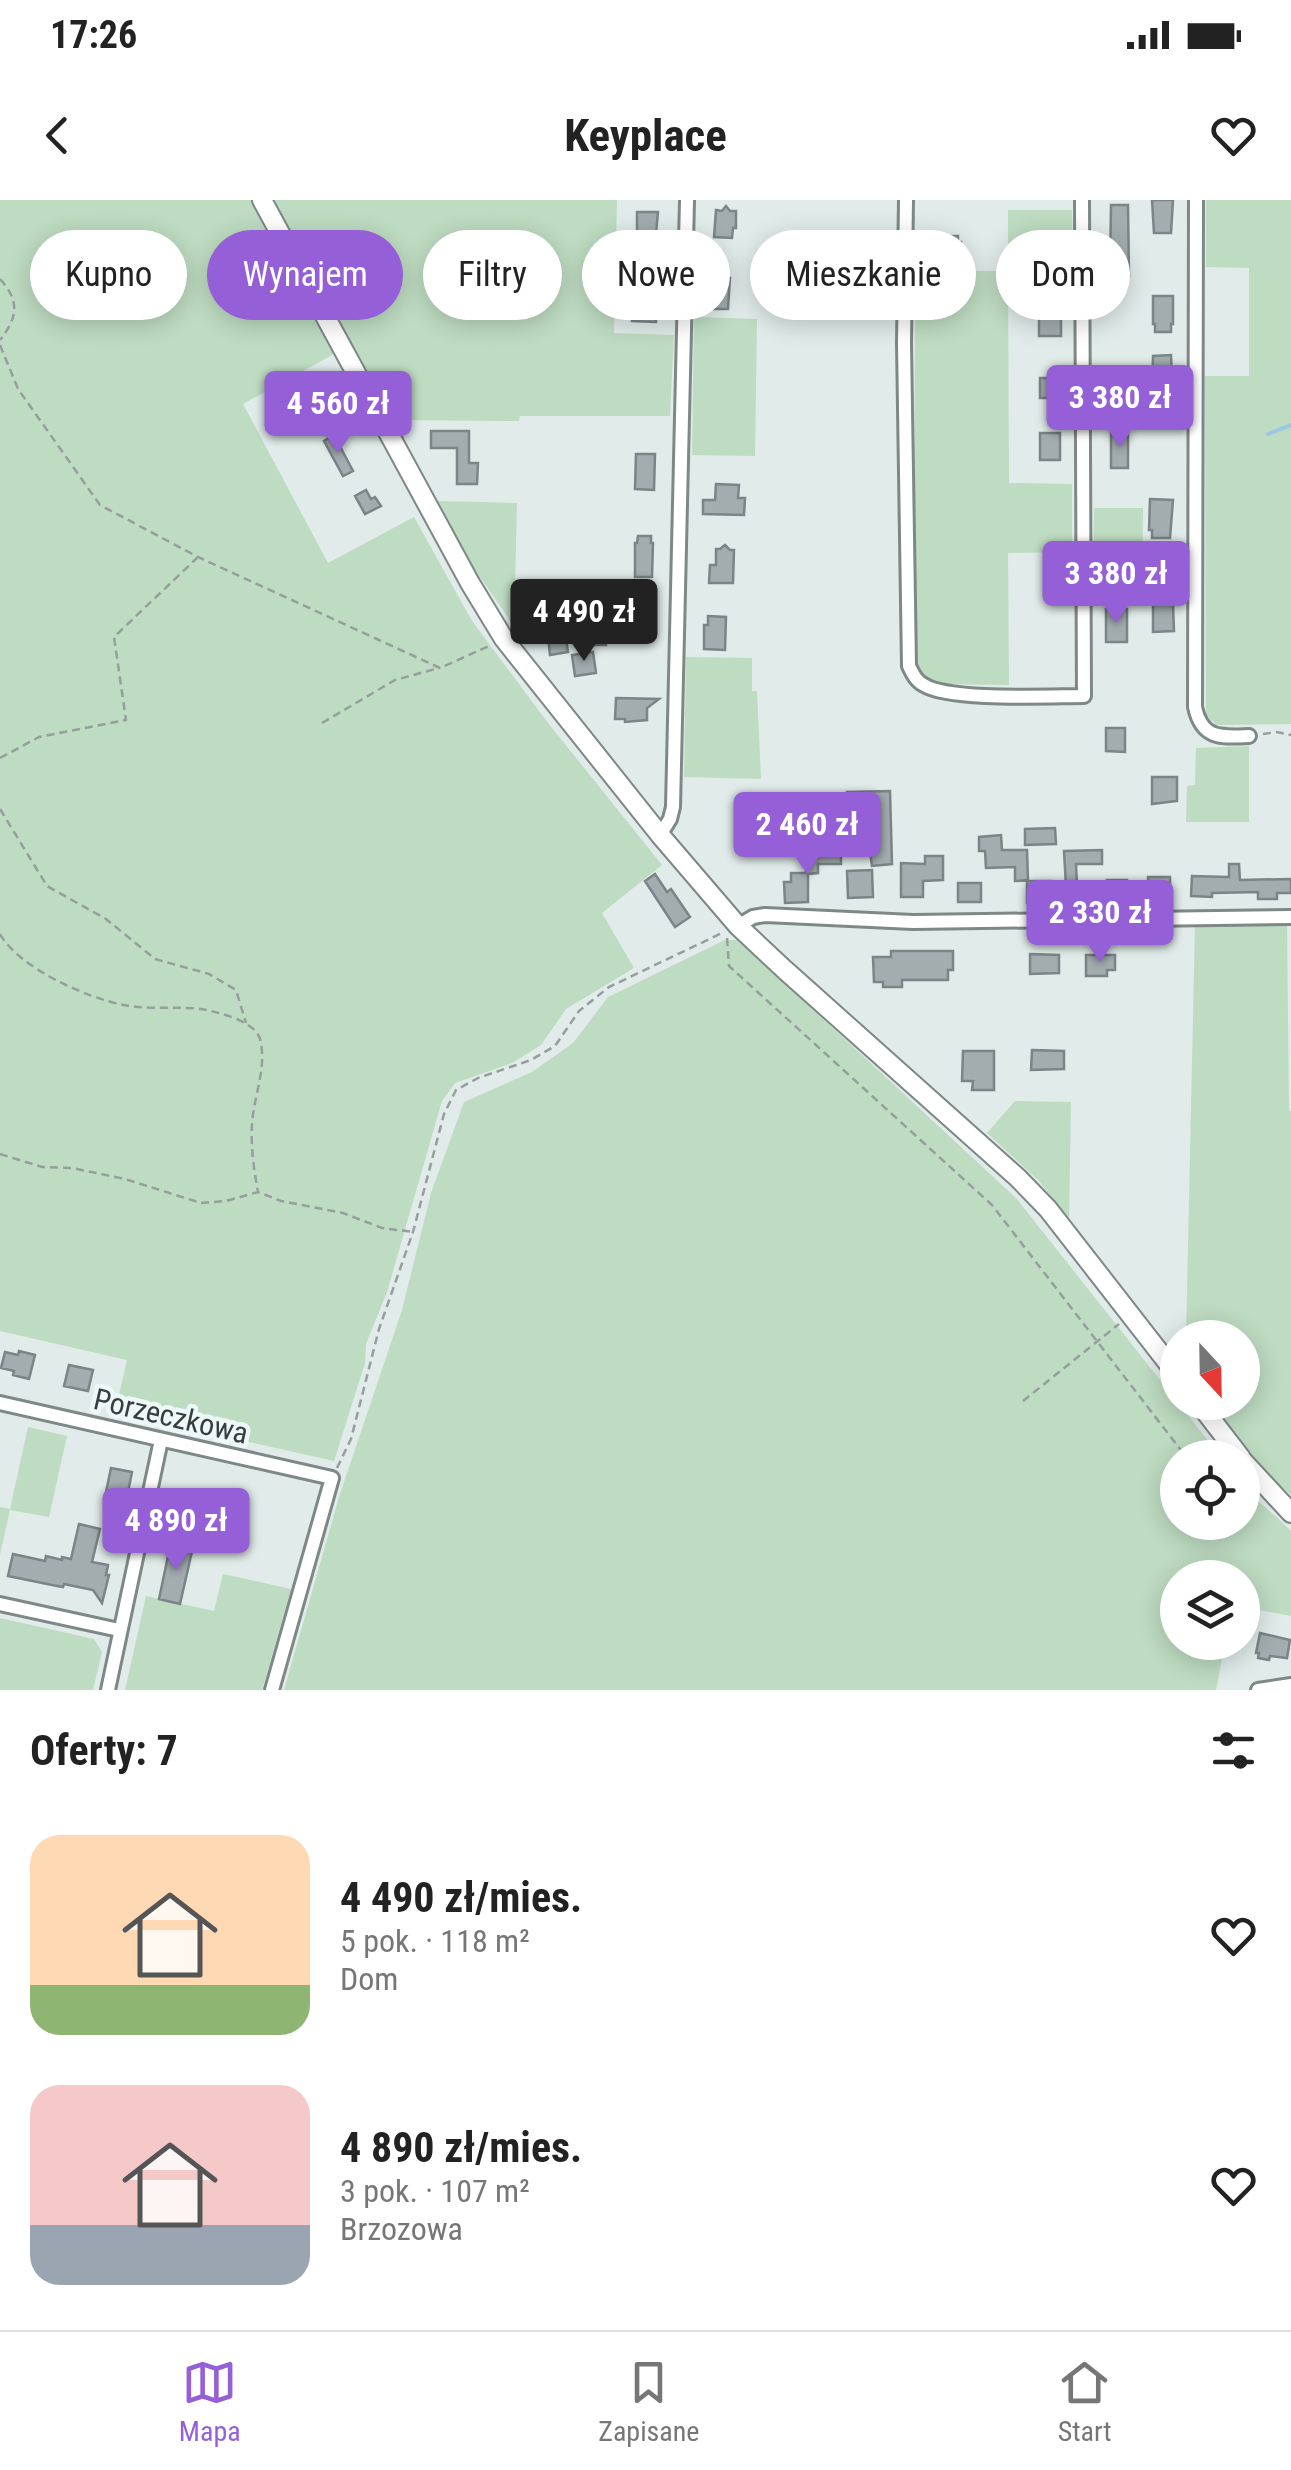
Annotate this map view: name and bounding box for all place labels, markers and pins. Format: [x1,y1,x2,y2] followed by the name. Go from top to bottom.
[1017,365,1223,450] pin: 3 380 zł
[235,371,441,456] pin: 4 560 zł
[1013,541,1219,626] pin: 3 380 zł
[481,579,687,664] pin: 4 490 zł
[704,792,910,877] pin: 2 460 zł
[997,880,1203,965] pin: 2 330 zł
[73,1488,279,1573] pin: 4 890 zł

